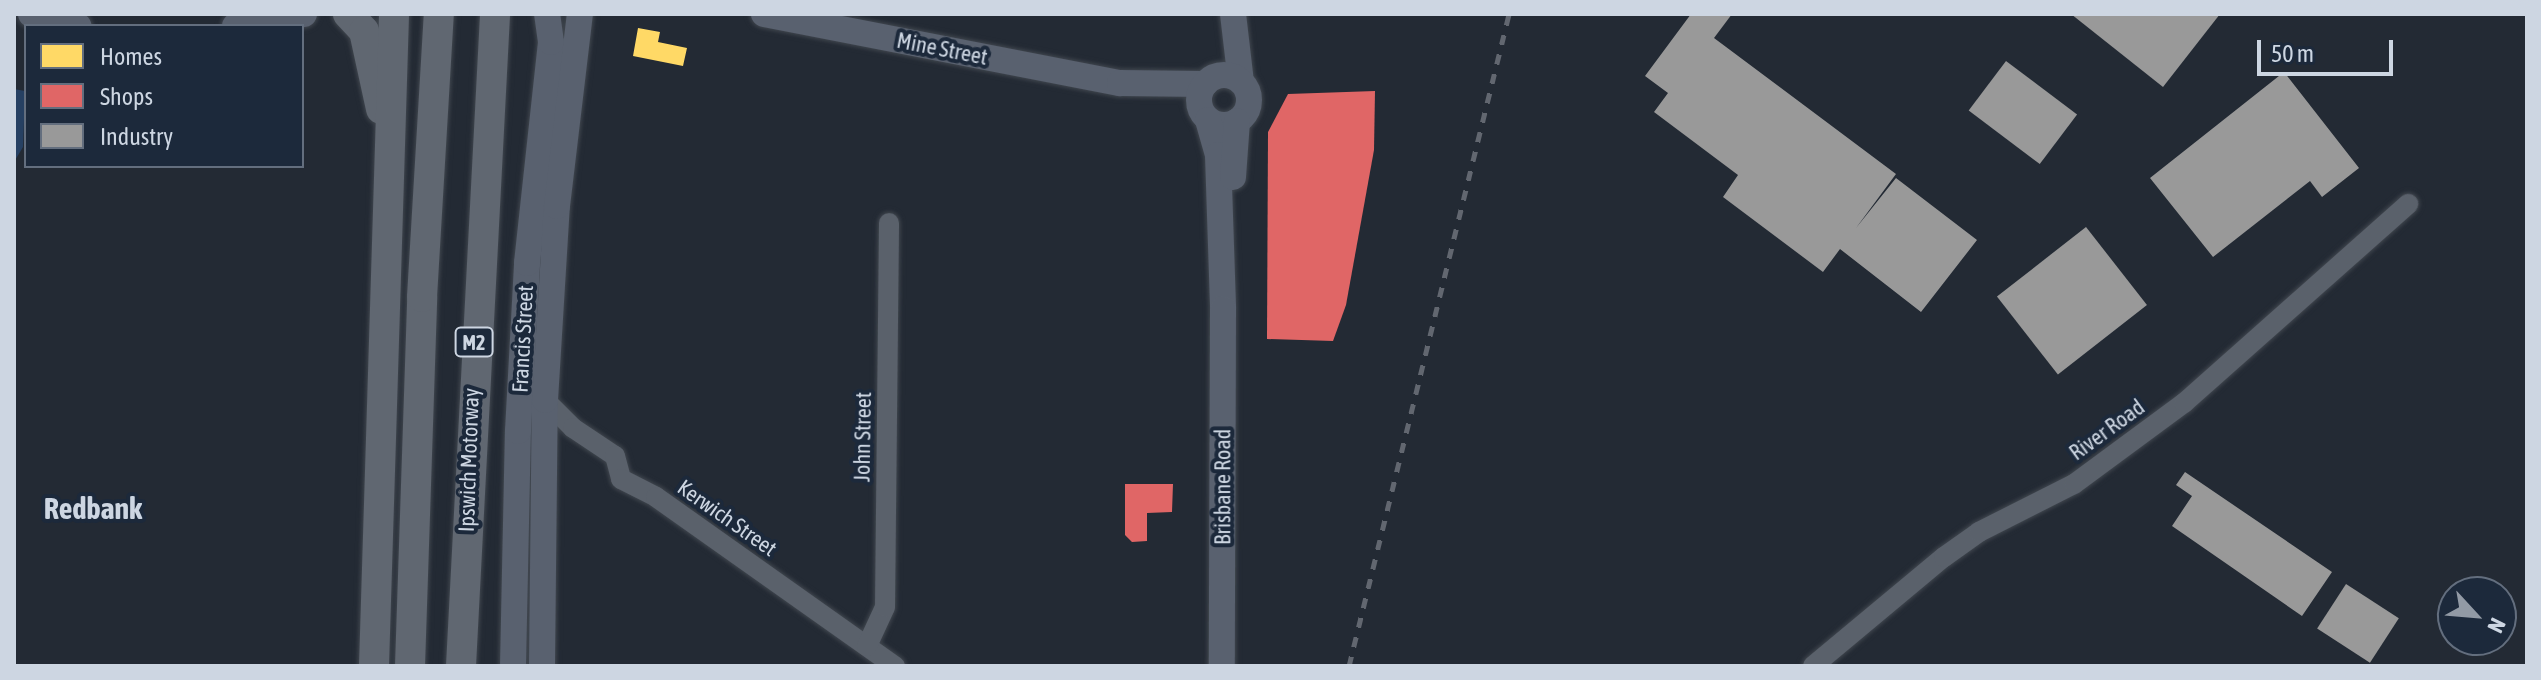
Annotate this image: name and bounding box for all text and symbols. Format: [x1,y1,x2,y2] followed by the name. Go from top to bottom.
[24,24,304,168] legend
[2261,24,2397,74] scale bar
[894,27,990,71] street label: Mine Street
[2271,40,2314,67] text: 50 m
[100,43,162,70] text: Homes
[100,83,153,110] text: Shops
[100,123,173,150] text: Industry
[507,285,539,393] street label: Francis Street
[454,326,494,358] road number: M2
[453,388,485,532] street label: Ipswich Motorway
[849,392,877,482] street label: John Street
[2064,394,2150,466] street label: River Road
[1210,429,1236,545] street label: Brisbane Road
[672,474,782,562] street label: Kerwich Street
[44,490,142,526] district label: Redbank
[2437,576,2517,656] north arrow
[2482,614,2511,637] text: N

